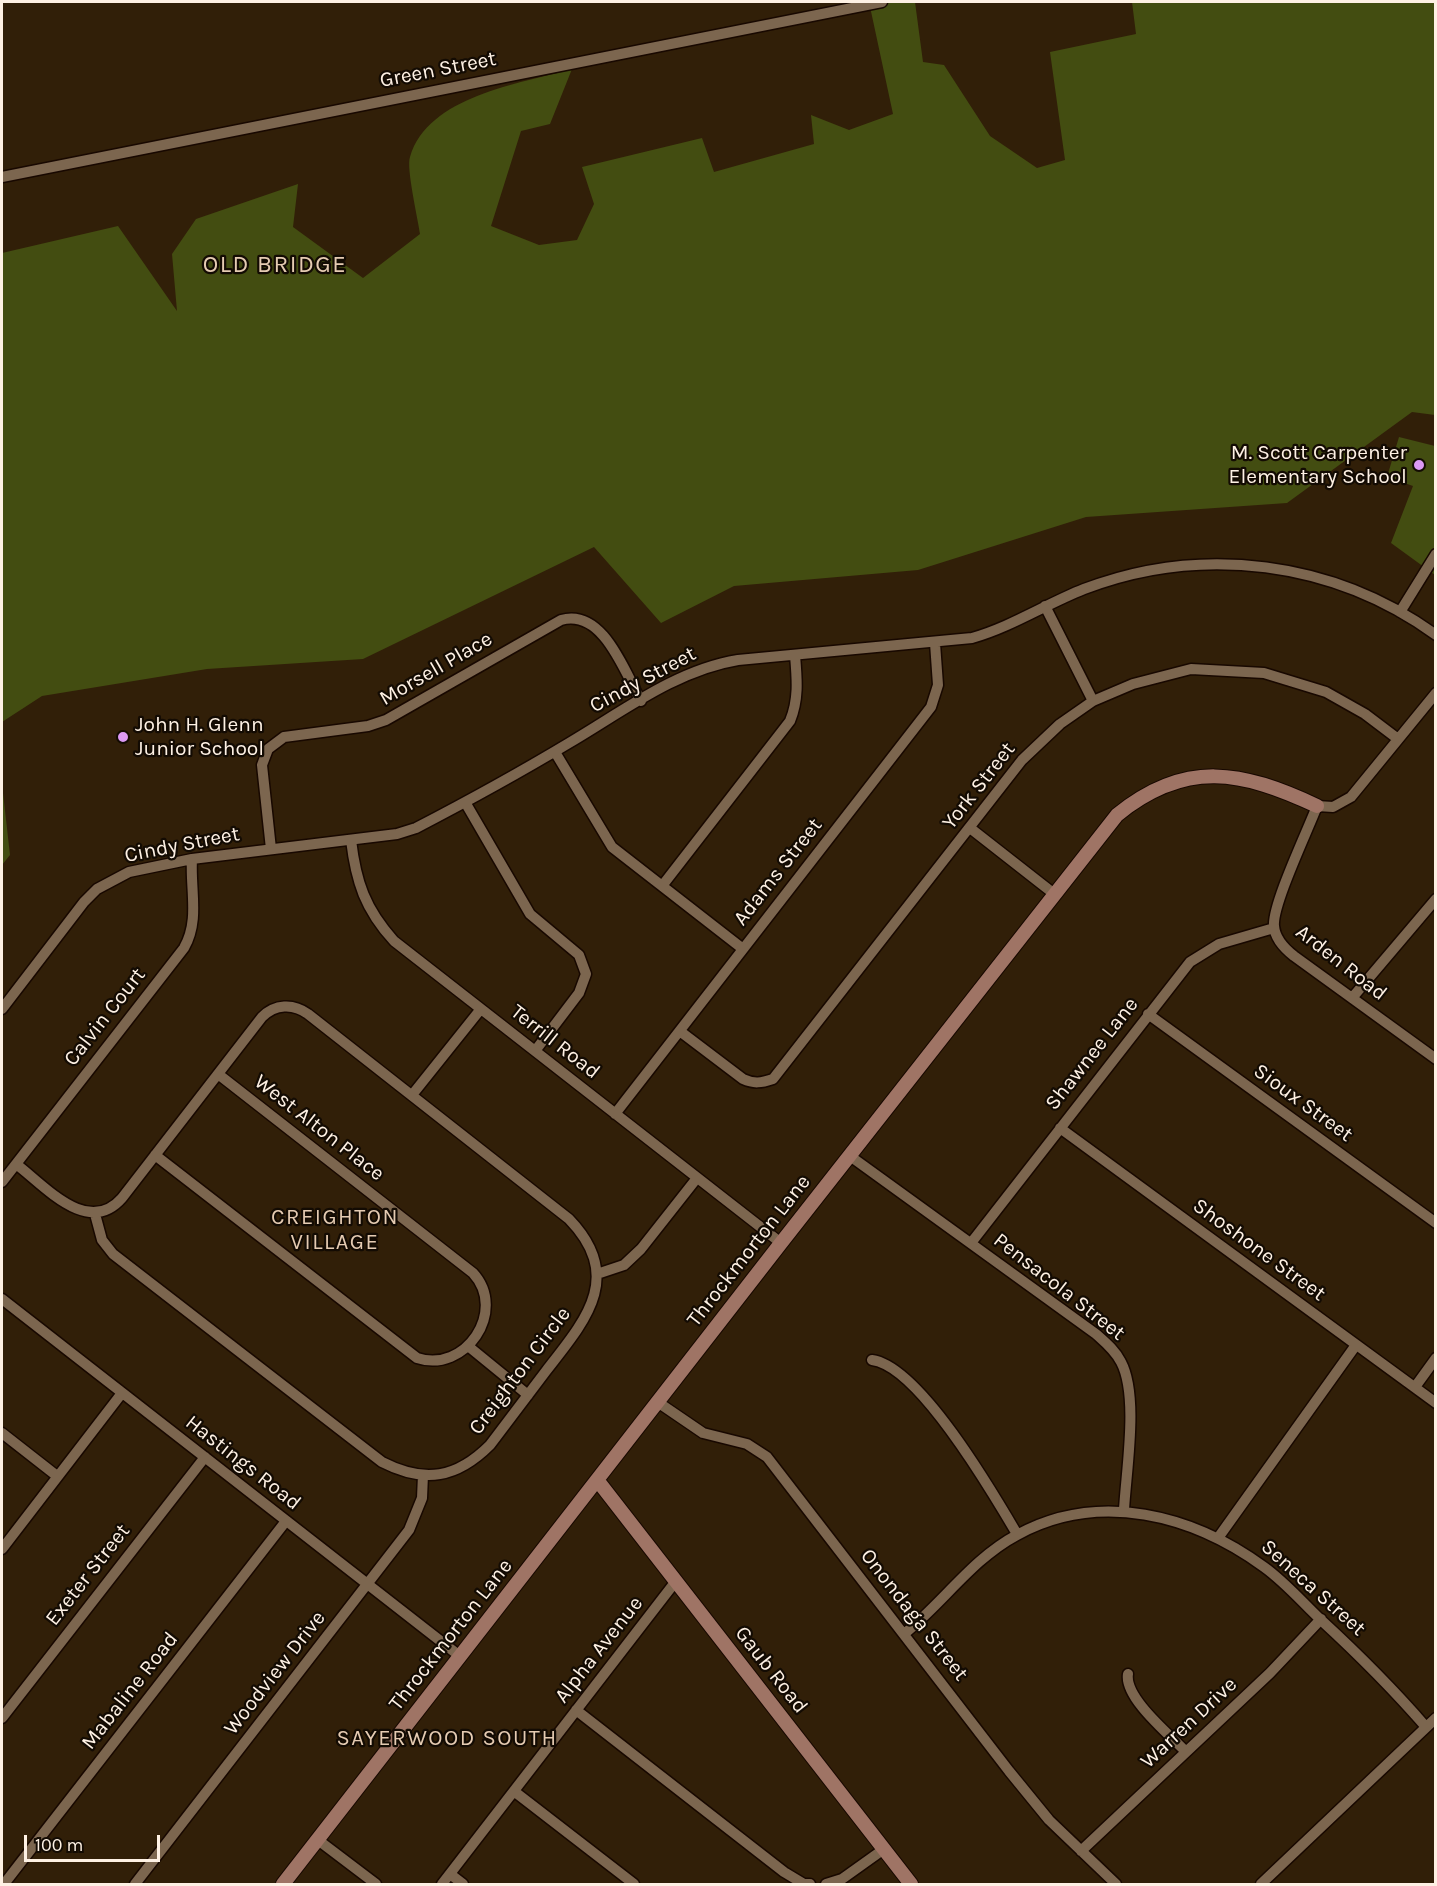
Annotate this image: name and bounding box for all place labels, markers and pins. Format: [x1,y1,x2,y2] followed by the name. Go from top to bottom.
[1229,440,1407,490] place label: M. Scott Carpenter Elementary School
[1412,458,1426,472] marker: M. Scott Carpenter Elementary School
[135,712,264,762] place label: John H. Glenn Junior School
[116,730,130,744] marker: John H. Glenn Junior School

